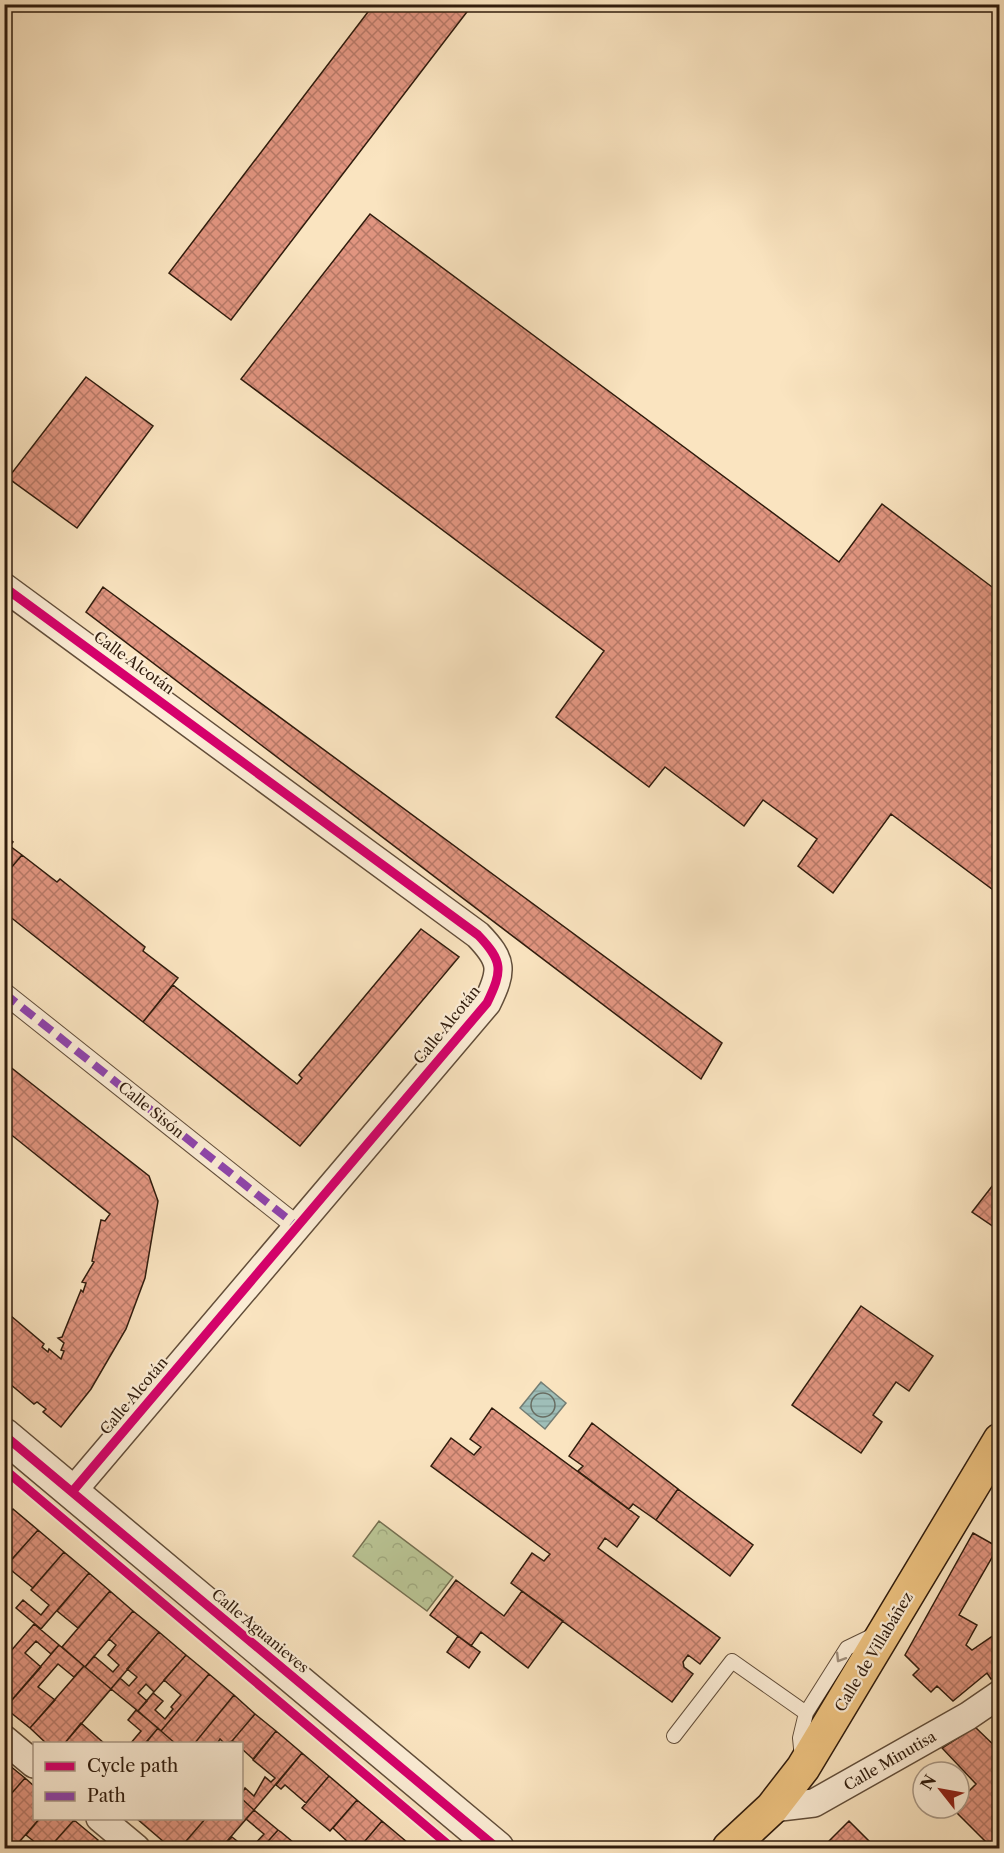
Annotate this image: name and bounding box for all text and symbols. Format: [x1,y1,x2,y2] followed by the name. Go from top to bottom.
[90,627,179,699] street label: Calle Alcotán
[409,981,484,1068] street label: Calle Alcotán
[114,1077,189,1142] street label: Calle Sisón
[96,1353,172,1438] street label: Calle Alcotán
[208,1584,313,1677] street label: Calle Aguanieves
[830,1588,917,1715] street label: Calle de Villabáñez
[836,1652,848,1662] one-way arrow
[840,1726,939,1795] street label: Calle Minutisa
[33,1742,243,1820] legend
[87,1755,178,1777] text: Cycle path
[911,1760,971,1820] north arrow
[916,1771,940,1793] text: N
[87,1785,126,1807] text: Path

